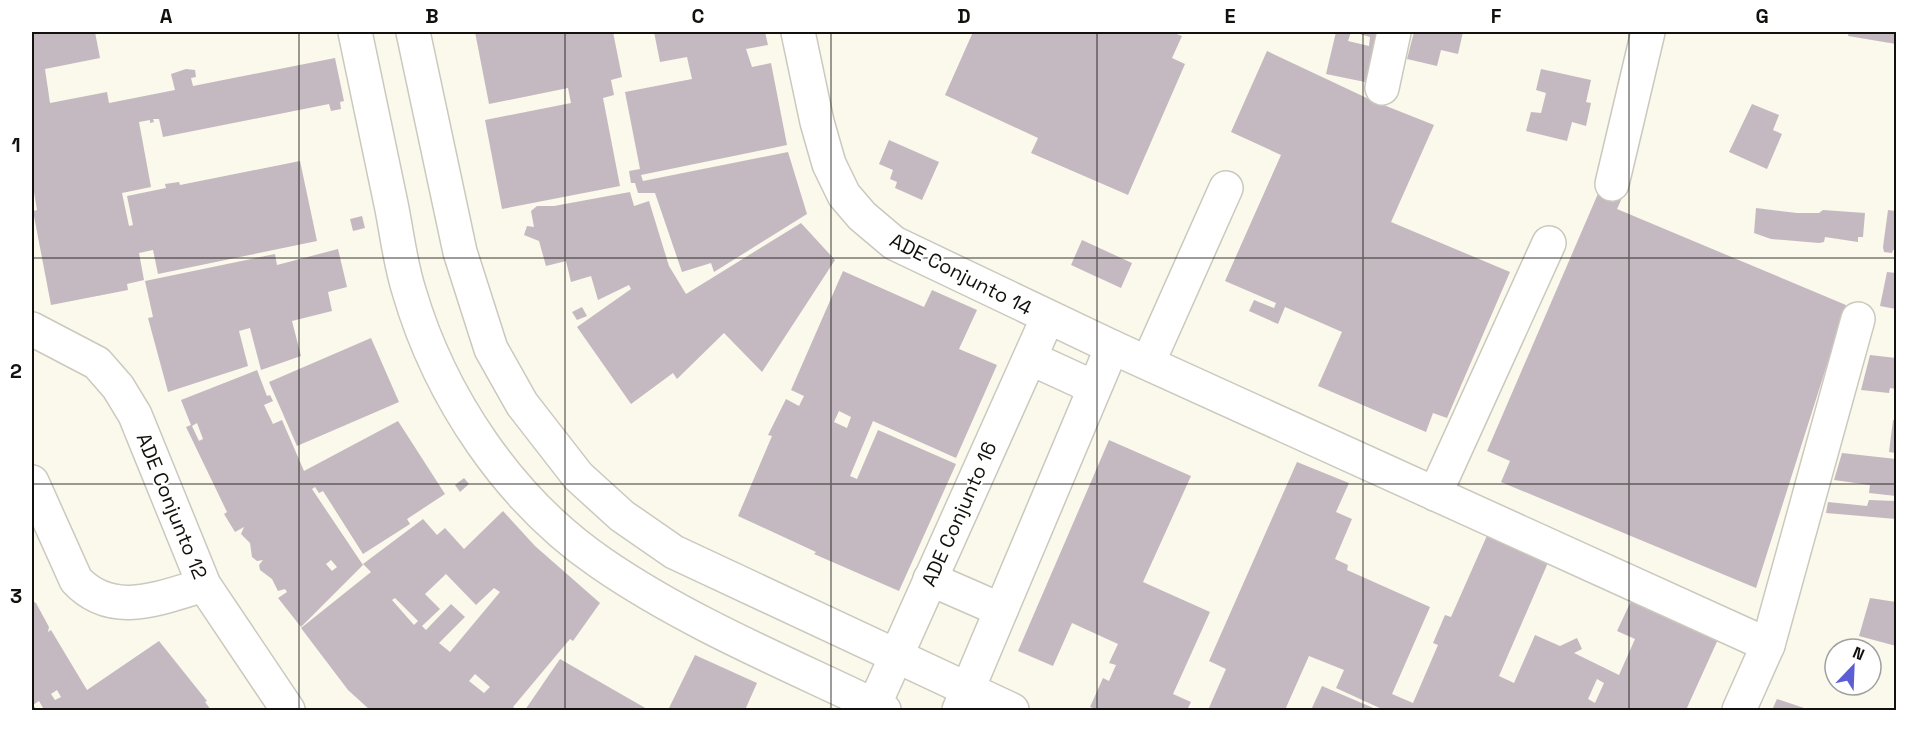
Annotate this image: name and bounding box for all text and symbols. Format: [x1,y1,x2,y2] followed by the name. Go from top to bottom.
[160,3,173,29] text: A
[425,3,439,29] text: B
[692,3,705,29] text: C
[957,3,971,29] text: D
[1224,3,1236,29] text: E
[1491,3,1502,29] text: F
[1755,3,1769,29] text: G
[11,132,21,158] text: 1
[886,227,1036,321] street label: ADE Conjunto 14
[10,358,22,384] text: 2
[131,429,213,583] street label: ADE Conjunto 12
[915,438,1003,590] street label: ADE Conjunto 16
[10,583,22,609] text: 3
[1823,637,1883,697] north arrow
[1850,642,1868,665] text: N

